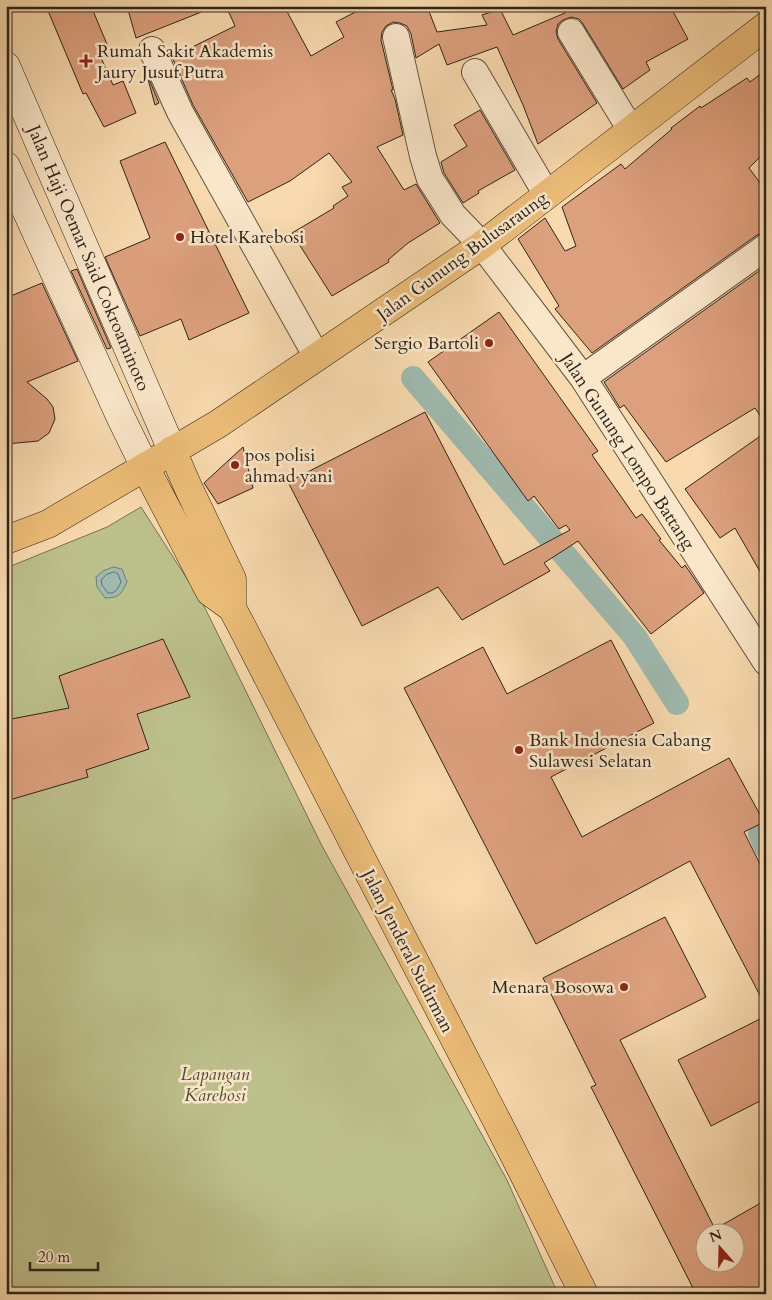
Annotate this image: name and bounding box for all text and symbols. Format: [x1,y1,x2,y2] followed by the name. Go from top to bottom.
[94,39,273,85] place label: Rumah Sakit Akademis Jaury Jusuf Putra
[79,54,93,68] marker: Rumah Sakit Akademis Jaury Jusuf Putra
[20,119,156,395] street label: Jalan Haji Oemar Said Cokroaminoto
[369,185,554,329] street label: Jalan Gunung Bulusaraung
[190,225,304,250] place label: Hotel Karebosi
[174,231,186,243] marker: Hotel Karebosi
[374,331,479,356] place label: Sergio Bartoli
[483,337,495,349] marker: Sergio Bartoli
[553,345,701,555] street label: Jalan Gunung Lompo Battang
[245,443,333,489] place label: pos polisi ahmad yani
[229,459,241,471] marker: pos polisi ahmad yani
[529,728,712,774] place label: Bank Indonesia Cabang Sulawesi Selatan
[513,744,525,756] marker: Bank Indonesia Cabang Sulawesi Selatan
[354,862,460,1038] street label: Jalan Jenderal Sudirman
[492,975,614,1000] place label: Menara Bosowa
[618,981,630,993] marker: Menara Bosowa
[181,1062,250,1108] park label: Lapangan Karebosi
[694,1222,744,1272] north arrow
[707,1225,725,1247] text: N
[30,1240,98,1272] scale bar
[38,1247,70,1267] text: 20 m

